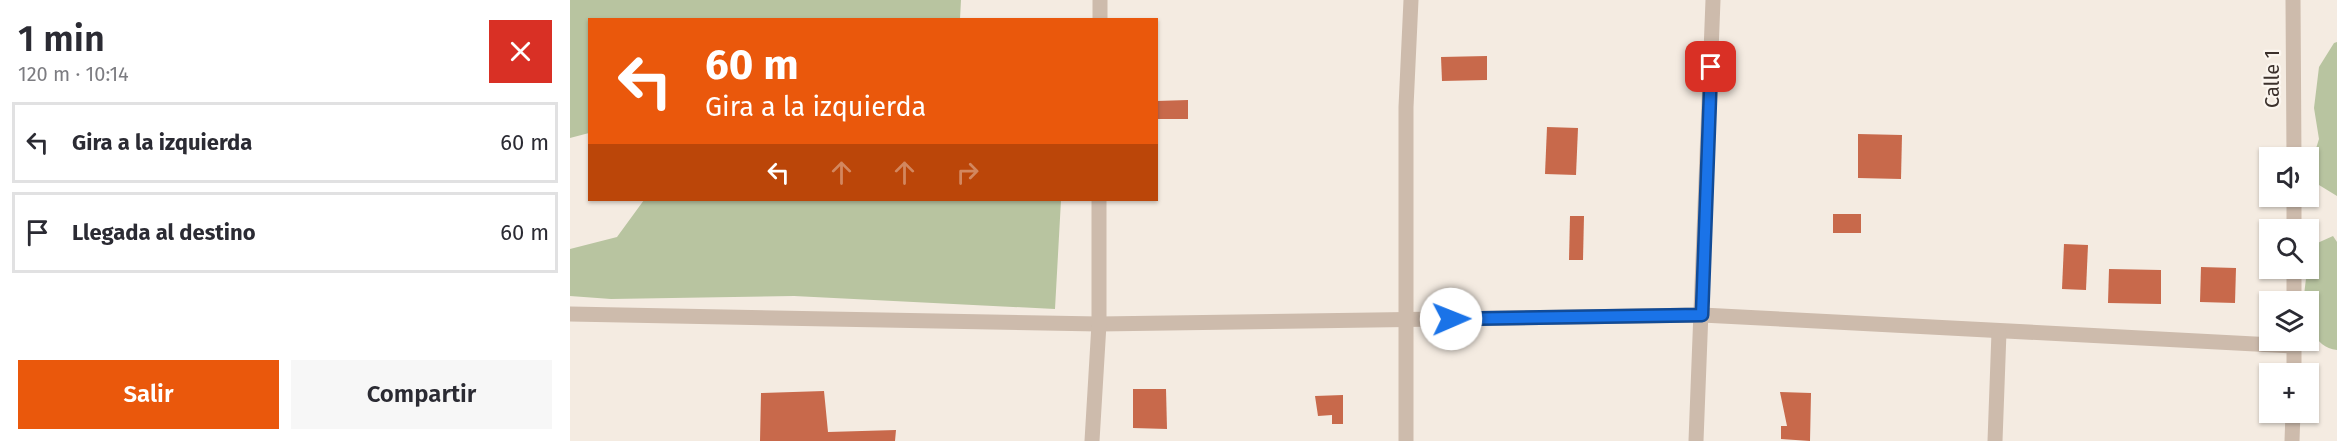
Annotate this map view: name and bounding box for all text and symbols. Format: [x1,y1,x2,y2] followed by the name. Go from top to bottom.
[18,17,105,61] text: 1 min
[489,20,552,83] button: close
[705,40,799,90] text: 60 m
[1685,41,1736,92] pin
[606,42,684,120] icon: left
[1694,50,1727,83] icon: arrive
[2260,50,2284,108] street label: Calle 1
[18,62,129,86] text: 120 m · 10:14
[705,91,926,123] text: Gira a la izquierda
[21,126,54,159] icon: left
[72,129,252,156] text: Gira a la izquierda
[500,129,549,156] text: 60 m
[2259,147,2319,423] map controls
[2259,147,2319,207] button: sound
[762,156,795,189] icon: left
[825,156,858,189] icon: ahead
[888,156,921,189] icon: ahead
[951,156,984,189] icon: right
[21,216,54,249] icon: arrive
[72,219,256,246] text: Llegada al destino
[500,219,549,246] text: 60 m
[2259,219,2319,279] button: search
[1419,287,1483,351] position arrow
[2259,291,2319,351] button: layers
[18,360,279,429] button: Salir
[291,360,552,429] button: Compartir
[2259,363,2319,423] button: +

